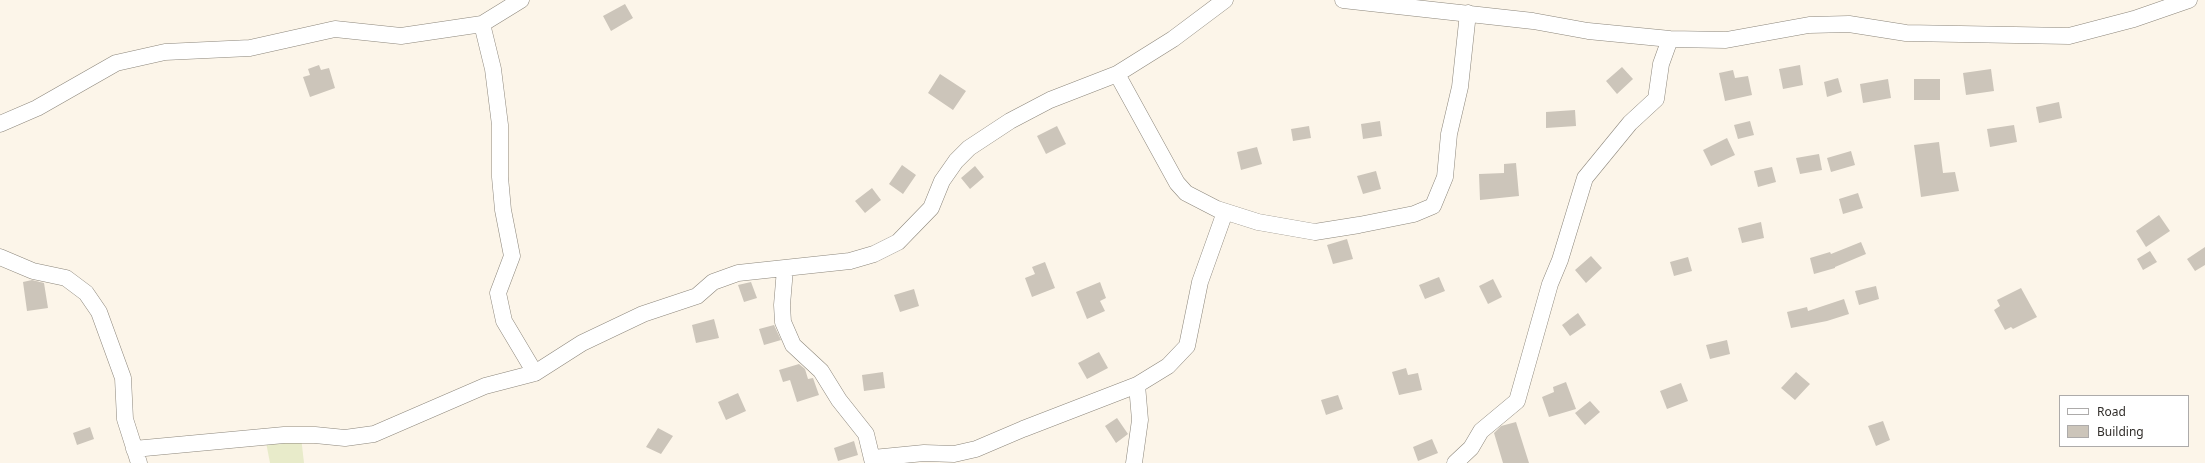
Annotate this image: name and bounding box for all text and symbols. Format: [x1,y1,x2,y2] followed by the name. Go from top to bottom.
[2059,395,2189,447] legend
[2097,403,2126,420] text: Road
[2097,423,2144,440] text: Building

